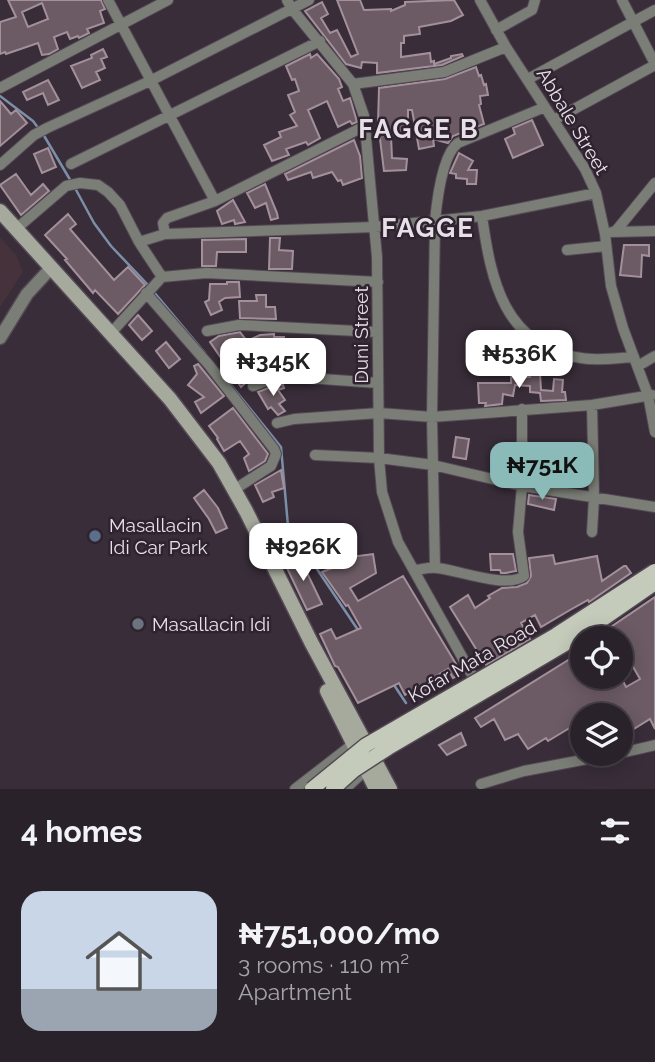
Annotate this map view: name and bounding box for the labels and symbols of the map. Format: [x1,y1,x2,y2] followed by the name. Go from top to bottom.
[533,64,614,179] street label: Abbale Street
[358,114,480,144] district label: FAGGE B
[381,213,475,243] district label: FAGGE
[350,286,372,384] street label: Duni Street
[470,330,568,390] pin: ₦536K
[224,338,322,398] pin: ₦345K
[493,442,591,502] pin: ₦751K
[109,514,208,558] place label: Masallacin Idi Car Park
[254,524,352,583] pin: ₦926K
[87,528,103,544] marker: Masallacin Idi Car Park
[152,613,270,635] place label: Masallacin Idi
[404,615,540,707] street label: Kofar Mata Road
[130,616,146,632] marker: Masallacin Idi

